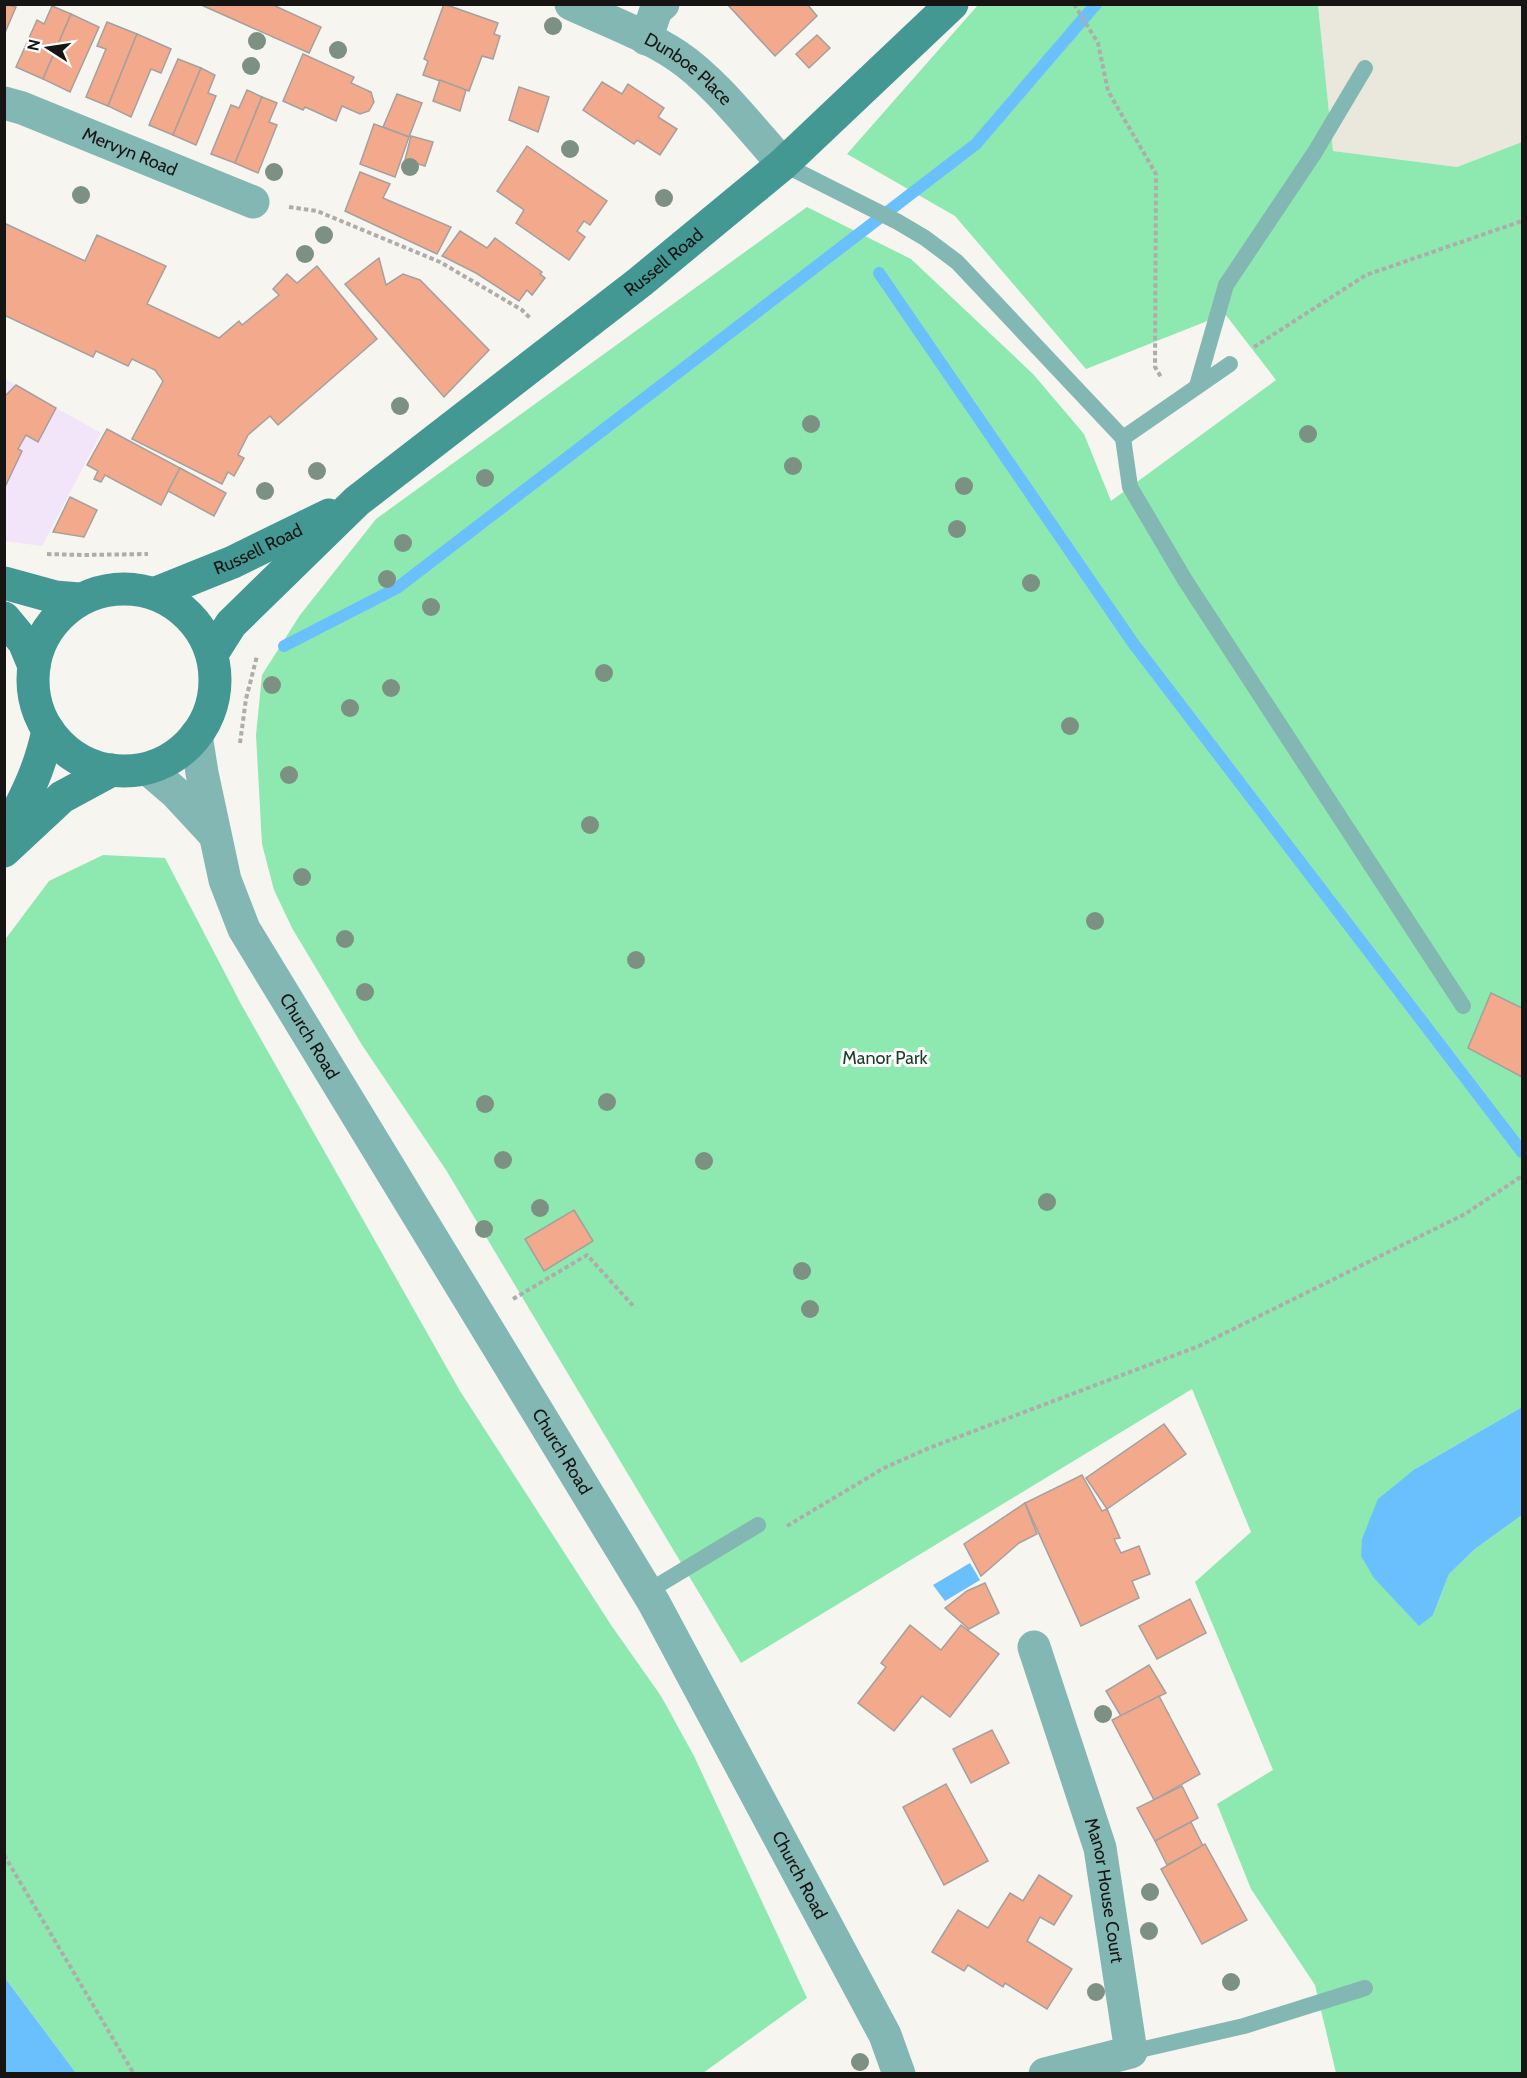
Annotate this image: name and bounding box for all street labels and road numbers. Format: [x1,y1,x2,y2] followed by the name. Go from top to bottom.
[641,28,737,110] street label: Dunboe Place
[79,123,180,181] street label: Mervyn Road
[620,224,708,301] street label: Russell Road
[210,519,306,580] street label: Russell Road
[275,989,344,1083] street label: Church Road
[527,1404,596,1499] street label: Church Road
[1080,1815,1128,1964] street label: Manor House Court
[767,1827,832,1923] street label: Church Road

